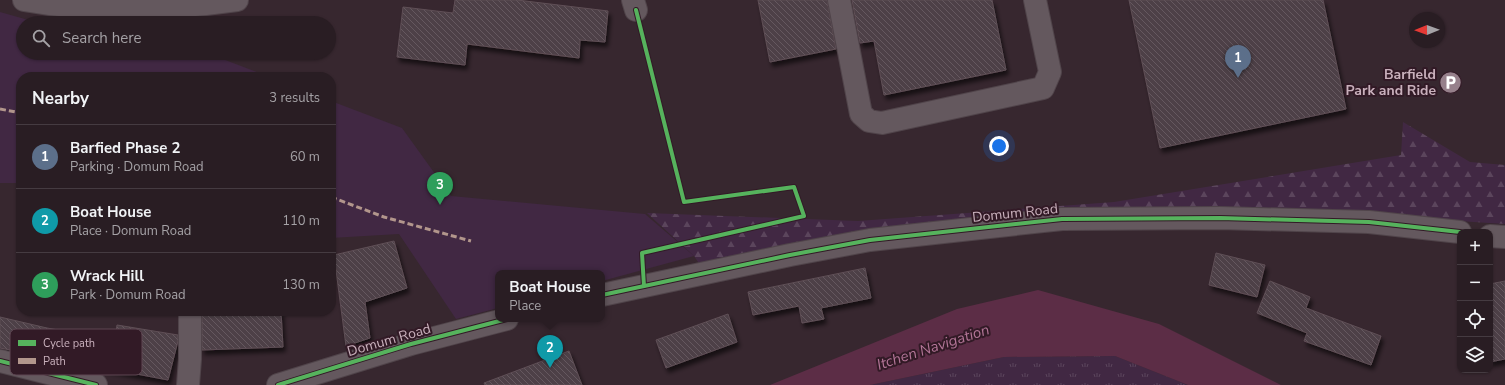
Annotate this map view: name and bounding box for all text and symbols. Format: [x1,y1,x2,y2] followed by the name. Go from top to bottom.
[1409,12,1445,48] north arrow
[16,16,336,60] search box
[30,27,52,49] icon: search
[62,28,142,48] text: Search here
[1225,45,1251,78] pin: 1
[1346,65,1436,100] place label: Barfield Park and Ride
[1438,69,1464,95] parking icon: Barfield Park and Ride
[32,87,89,110] text: Nearby
[269,89,320,107] text: 3 results
[989,136,1009,156] your location
[70,138,180,158] text: Barfied Phase 2
[41,148,49,166] text: 1
[290,148,320,166] text: 60 m
[70,158,204,176] text: Parking · Domum Road
[427,172,453,205] pin: 3
[971,199,1059,227] street label: Domum Road
[70,202,151,222] text: Boat House
[41,212,49,230] text: 2
[282,212,320,230] text: 110 m
[70,222,191,240] text: Place · Domum Road
[1457,229,1493,373] map controls
[1457,229,1493,265] button: +
[1457,265,1493,301] button: −
[70,266,144,286] text: Wrack Hill
[495,270,605,322] popup
[41,276,49,294] text: 3
[282,276,320,294] text: 130 m
[509,277,591,297] text: Boat House
[70,286,186,304] text: Park · Domum Road
[509,297,541,315] text: Place
[1457,301,1493,337] button: locate
[345,319,433,361] street label: Domum Road
[874,319,992,375] water label: Itchen Navigation
[10,329,142,375] legend
[537,335,563,368] pin: 2
[43,336,95,351] text: Cycle path
[1457,337,1493,373] button: layers
[43,354,66,369] text: Path

